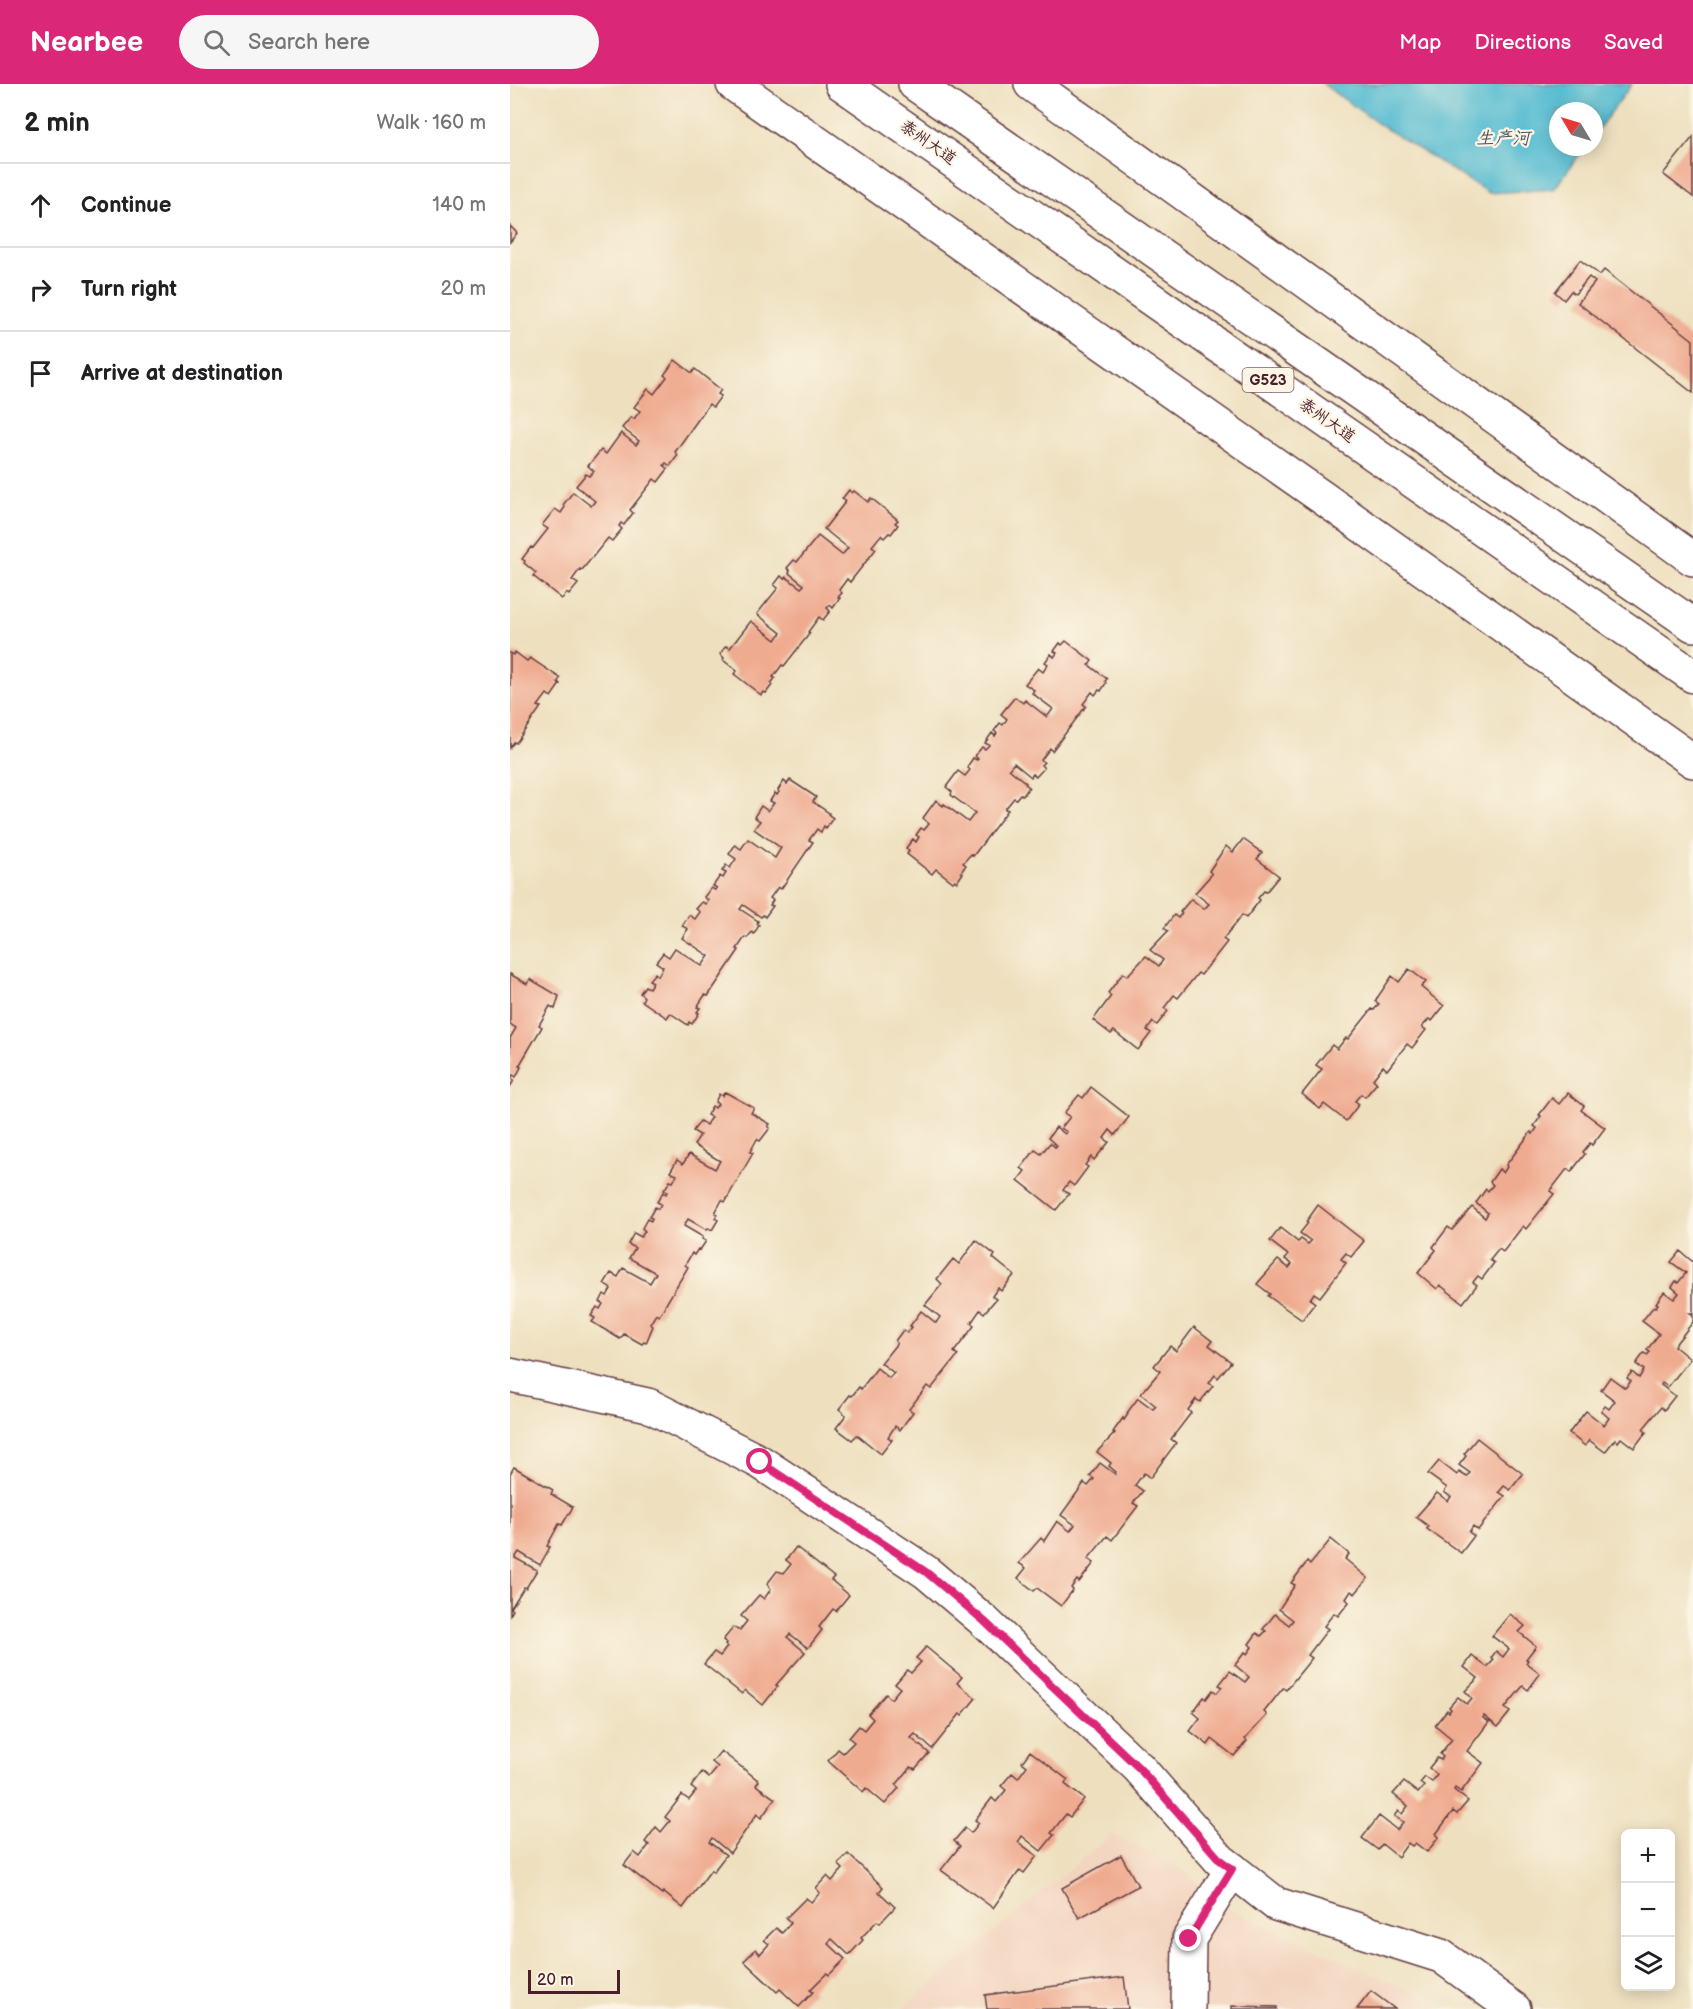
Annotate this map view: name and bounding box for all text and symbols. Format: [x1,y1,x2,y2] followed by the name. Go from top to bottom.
[179,15,599,69] search box
[30,26,143,59] text: Nearbee
[200,26,233,59] icon: search
[248,29,370,56] text: Search here
[1399,30,1442,55] text: Map
[1475,30,1571,55] text: Directions
[1604,30,1663,55] text: Saved
[1549,102,1603,156] north arrow
[24,108,90,139] text: 2 min
[377,111,486,135] text: Walk · 160 m
[896,117,960,169] street label: 泰州大道
[1476,128,1533,149] water label: 生产河
[24,189,57,222] icon: ahead
[81,192,171,219] text: Continue
[432,193,486,217] text: 140 m
[24,273,57,306] icon: right
[81,276,177,303] text: Turn right
[441,277,486,301] text: 20 m
[24,357,57,390] icon: arrive
[81,360,283,387] text: Arrive at destination
[1242,368,1293,392] road number: G523
[1295,395,1359,447] street label: 泰州大道
[746,1448,772,1474] route start
[1621,1829,1675,1991] map controls
[1621,1829,1675,1883] button: +
[1621,1883,1675,1937] button: −
[1175,1925,1201,1951] route end
[1621,1937,1675,1991] button: layers
[528,1967,620,1994] scale bar
[537,1971,573,1990] text: 20 m

